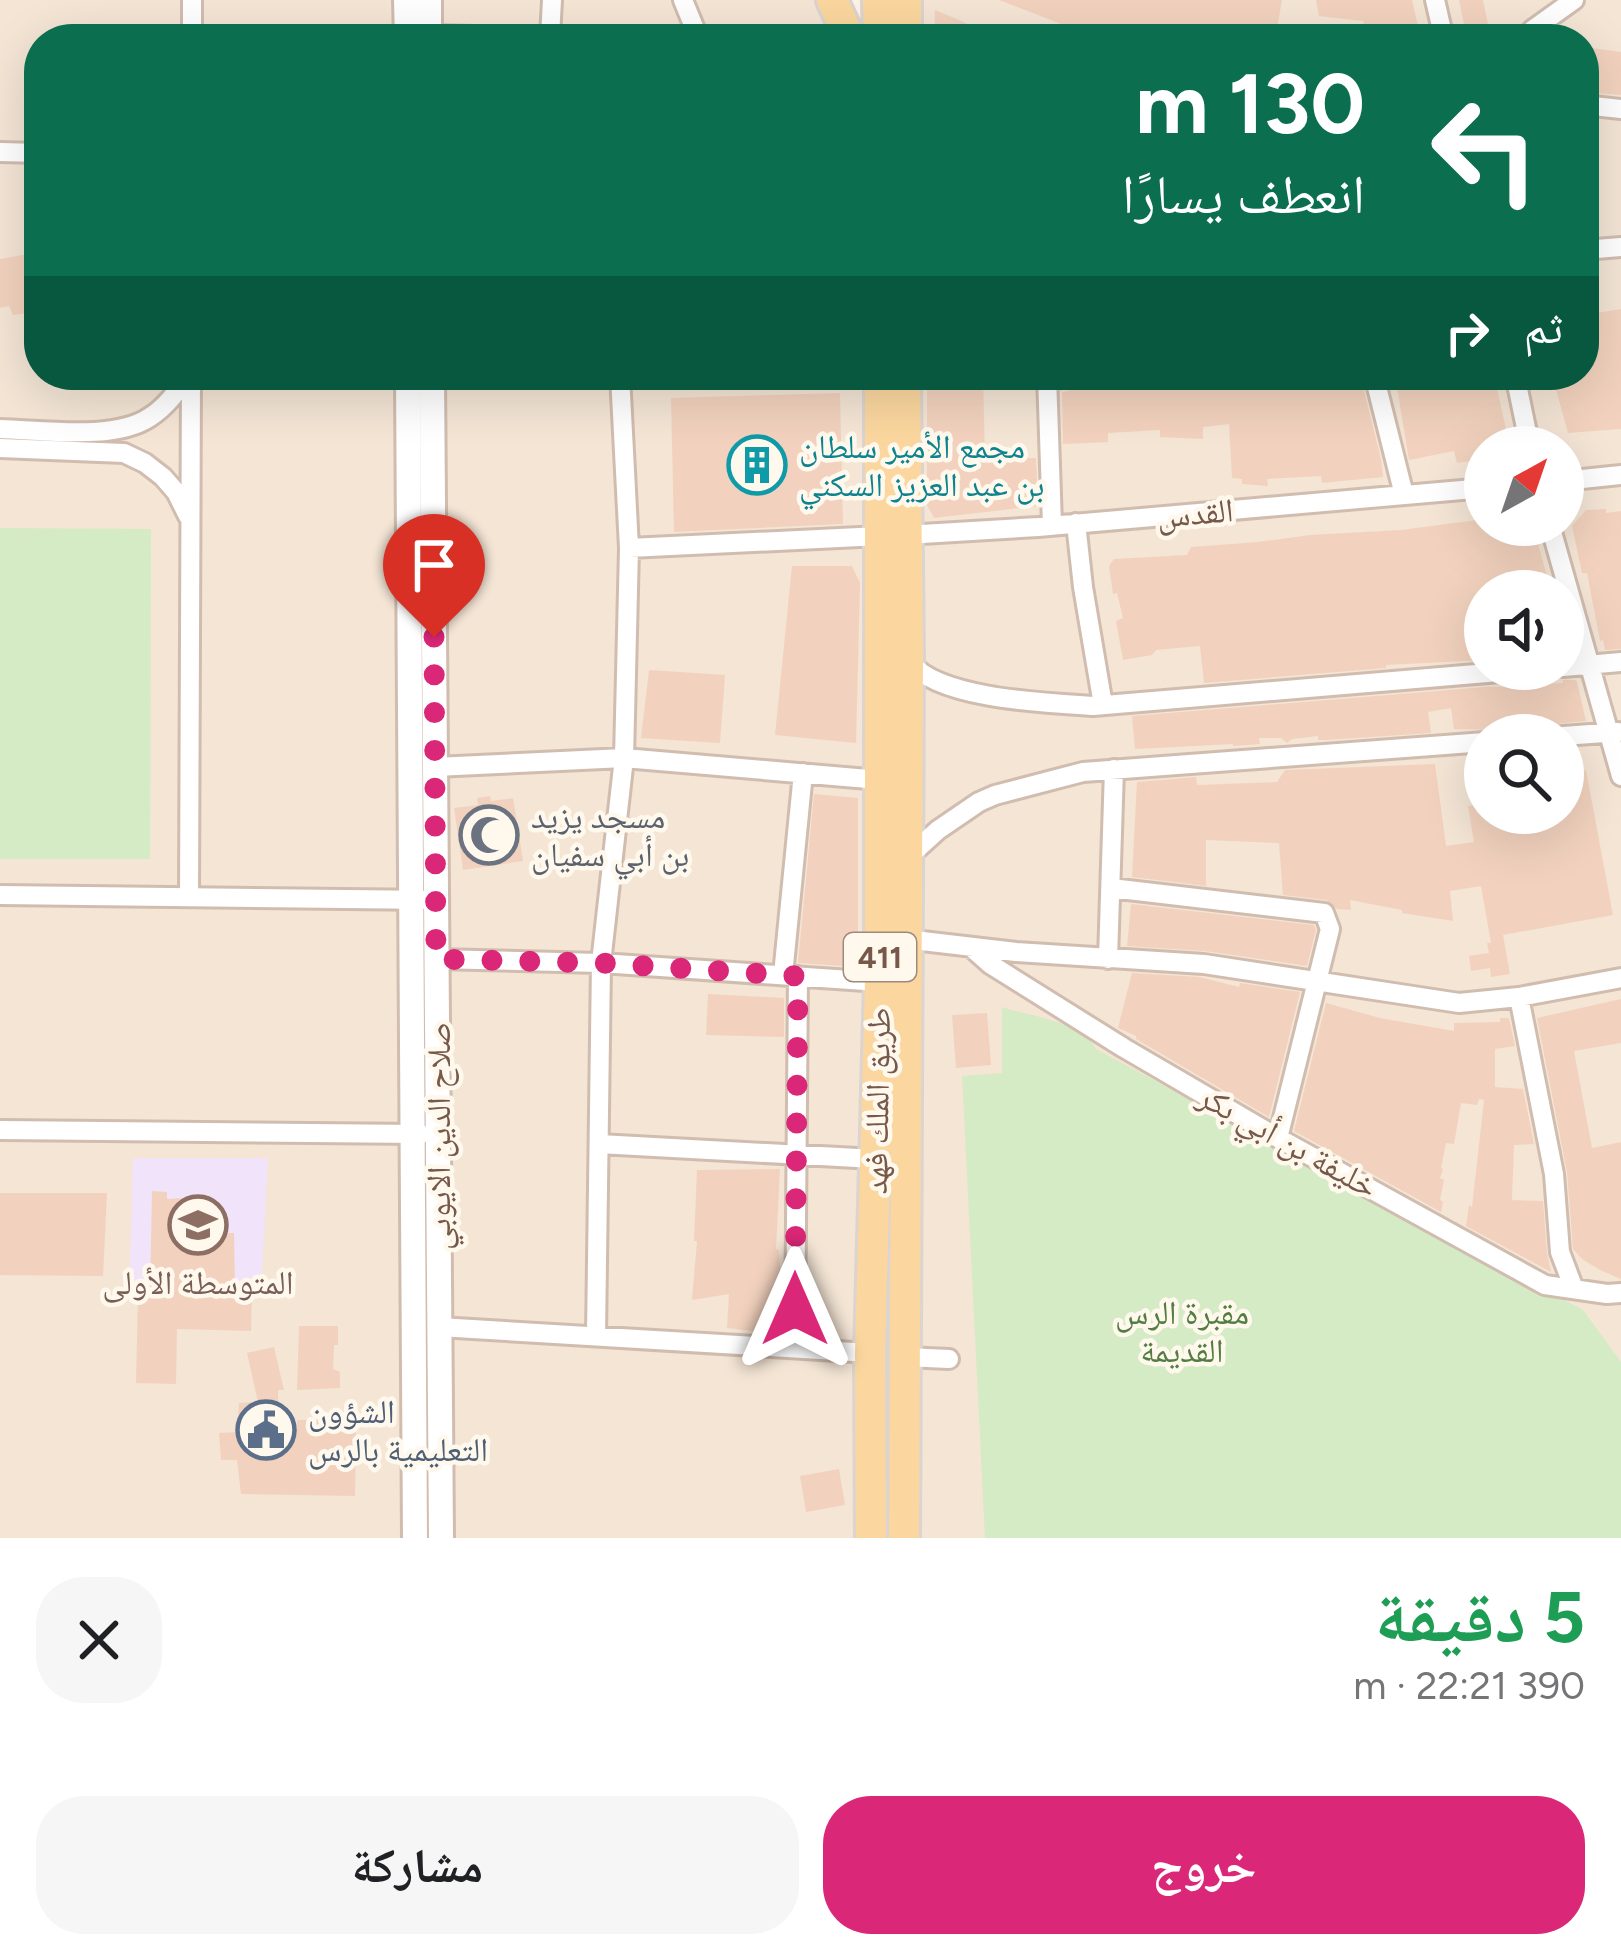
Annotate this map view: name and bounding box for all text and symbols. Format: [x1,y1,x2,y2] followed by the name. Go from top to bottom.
[1135,53,1365,154] text: 130 m
[1407,72,1563,228] icon: left
[1122,162,1365,227] text: انعطف يسارًا
[1434,300,1500,366] icon: right
[1524,300,1563,354] text: ثم
[1464,426,1584,546] north arrow
[1464,426,1584,834] map controls
[799,427,1044,510] place label: مجمع الأمير سلطان بن عبد العزيز السكني
[726,434,788,496] building icon: مجمع الأمير سلطان بن عبد العزيز السكني
[1155,490,1235,537] street label: القدس
[383,514,485,637] pin
[401,532,467,598] icon: arrive
[1464,570,1584,690] button: sound
[1464,714,1584,834] button: search
[531,797,689,880] place label: مسجد يزيد بن أبي سفيان
[458,804,520,866] mosque icon: مسجد يزيد بن أبي سفيان
[844,933,916,981] road number: 411
[856,1007,899,1195] street label: طريق الملك فهد
[419,1022,464,1250] street label: صلاح الدين الايوبي
[1188,1075,1384,1212] street label: خليفة بن أبي بكر
[167,1194,229,1256] school or university icon: المتوسطة الأولى
[732,1246,858,1372] position arrow
[102,1263,294,1303] place label: المتوسطة الأولى
[1115,1293,1249,1370] park label: مقبرة الرس القديمة
[308,1392,488,1470] place label: الشؤون التعليمية بالرس
[235,1399,297,1461] public building icon: الشؤون التعليمية بالرس
[1375,1574,1585,1660] text: 5 دقيقة
[36,1577,162,1703] button: close
[1353,1662,1585,1709] text: 390 m · 22:21
[36,1796,799,1934] button: مشاركة
[823,1796,1585,1934] button: خروج

